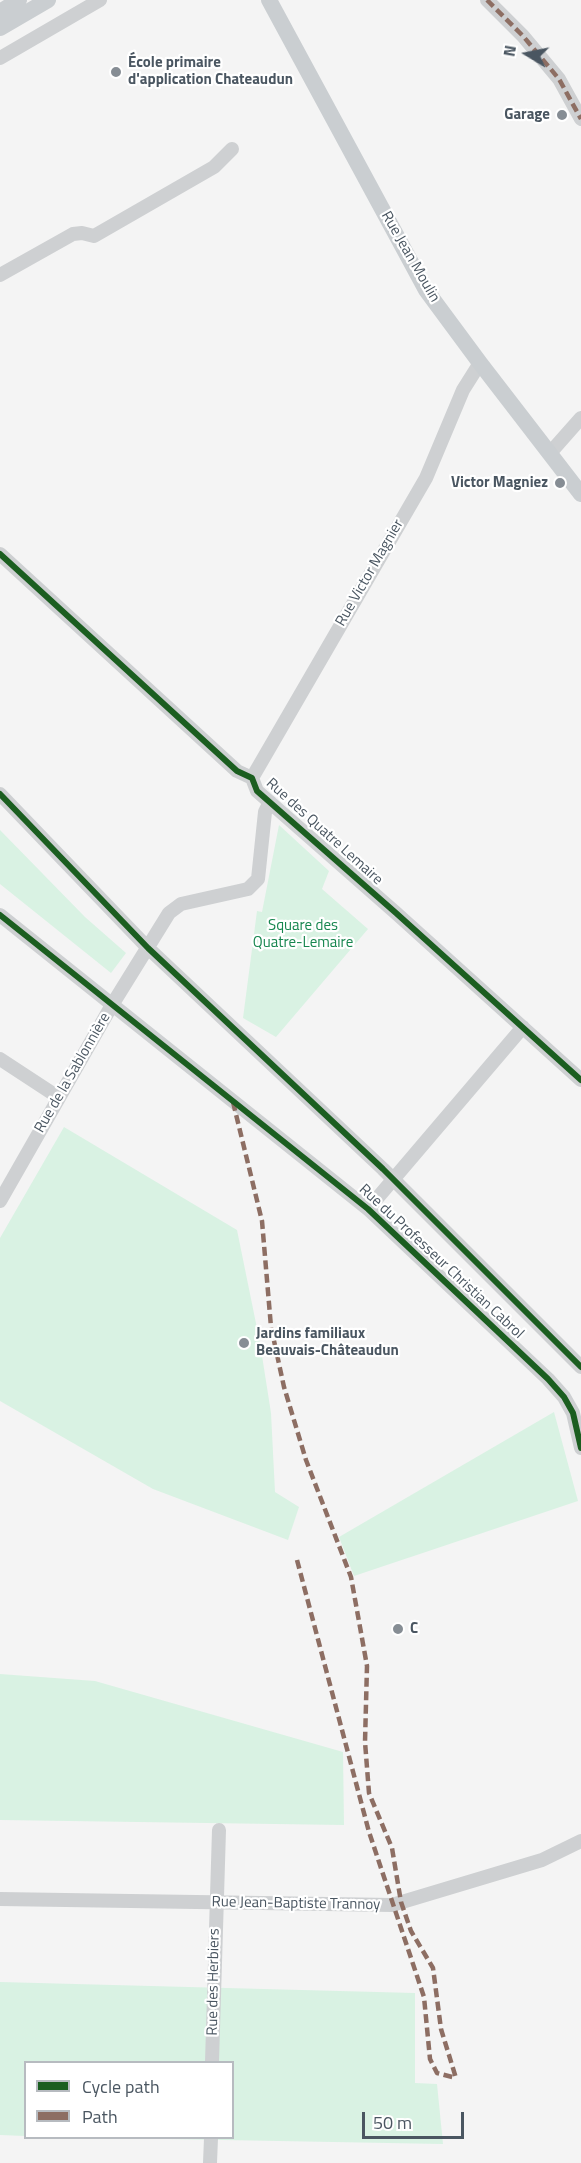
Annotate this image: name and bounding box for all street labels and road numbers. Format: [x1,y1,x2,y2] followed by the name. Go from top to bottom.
[377,208,443,306] street label: Rue Jean Moulin
[332,516,408,630] street label: Rue Victor Magnier
[262,775,386,889] street label: Rue des Quatre Lemaire
[31,1010,115,1136] street label: Rue de la Sablonnière
[355,1181,527,1343] street label: Rue du Professeur Christian Cabrol
[211,1894,381,1914] street label: Rue Jean-Baptiste Trannoy
[204,1928,224,2036] street label: Rue des Herbiers

